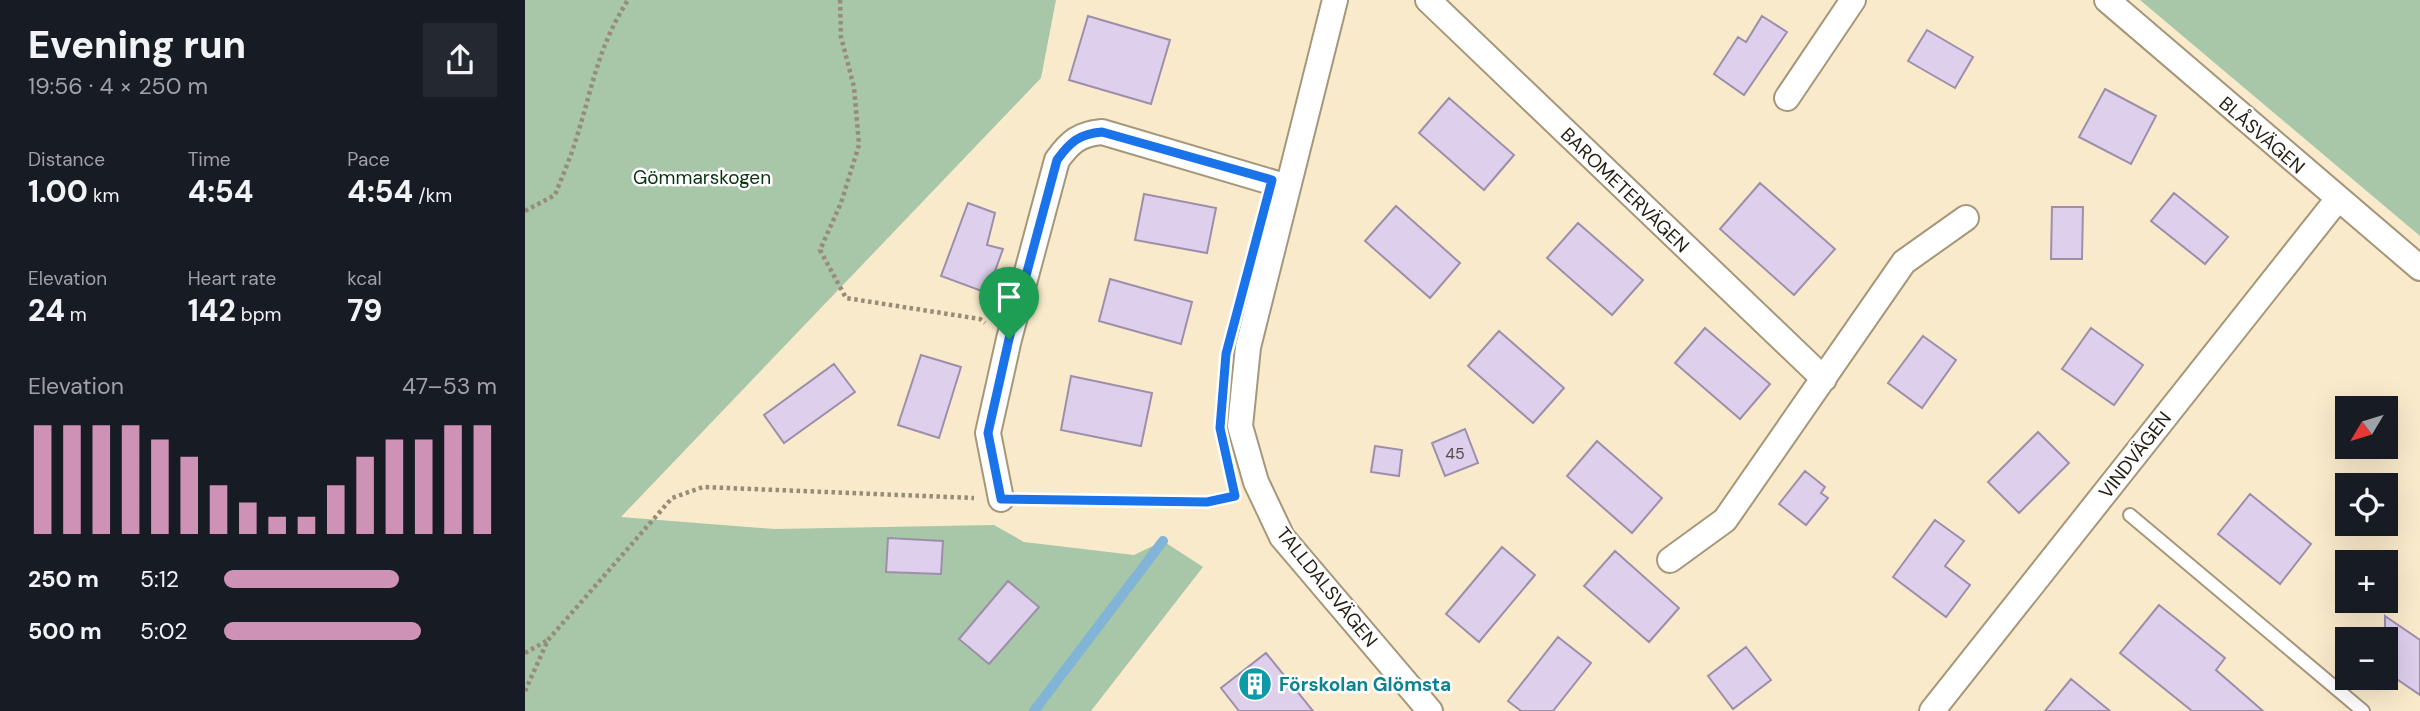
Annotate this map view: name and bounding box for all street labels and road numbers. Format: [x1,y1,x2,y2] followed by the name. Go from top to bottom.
[2214,91,2310,179] street label: BLÅSVÄGEN
[1555,122,1695,258] street label: BAROMETERVÄGEN
[2093,406,2177,504] street label: VINDVÄGEN
[1271,522,1383,652] street label: TALLDALSVÄGEN

